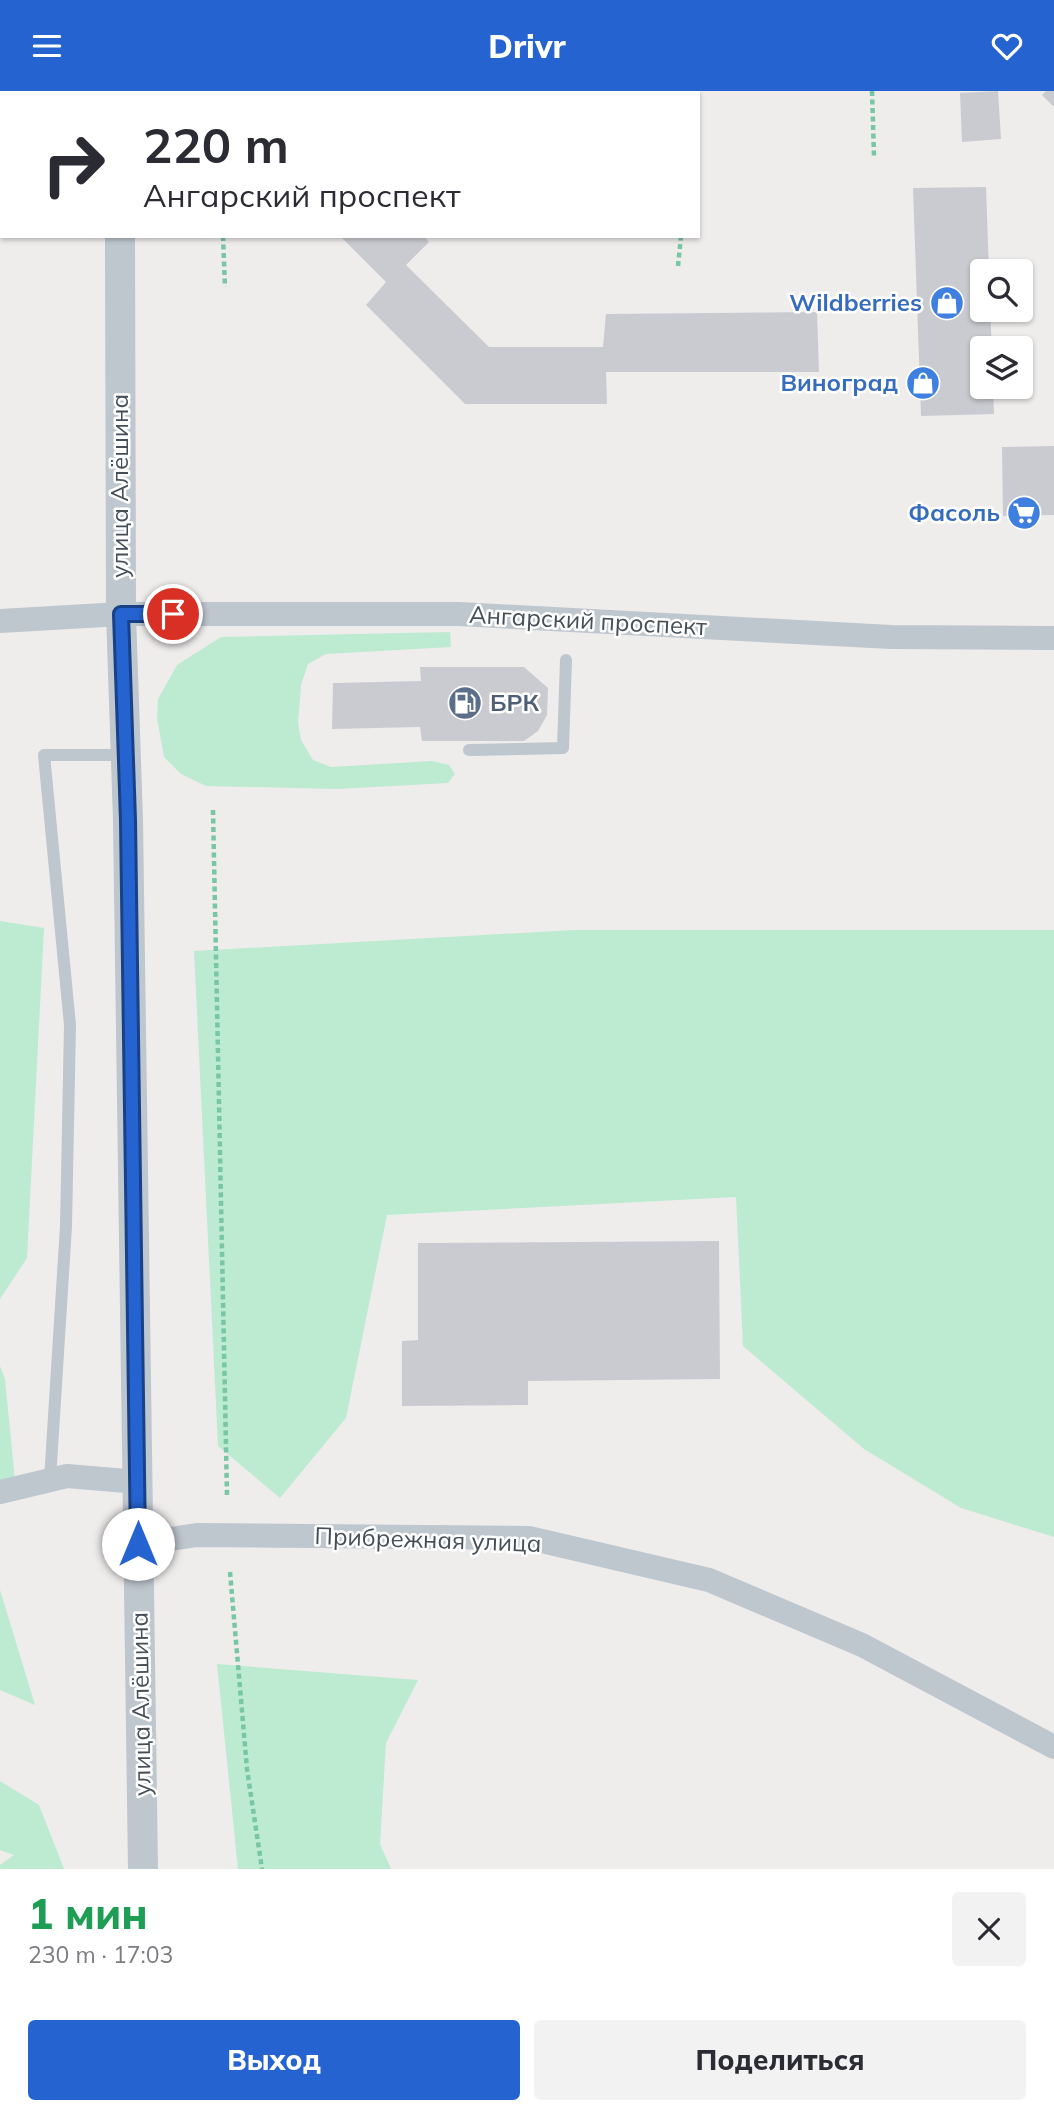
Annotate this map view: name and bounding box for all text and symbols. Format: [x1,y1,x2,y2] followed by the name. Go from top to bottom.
[488,26,566,66] text: Drivr
[28,27,66,65] icon: menu
[988,27,1026,65] icon: heart
[143,114,289,175] text: 220 m
[28,119,119,210] icon: right
[143,175,461,215] text: Ангарский проспект
[970,259,1033,399] map controls
[970,259,1033,322] button: search
[928,284,966,322] shop icon: Wildberries
[789,287,922,317] place label: Wildberries
[970,336,1033,399] button: layers
[904,364,942,402] shop icon: Виноград
[780,367,898,397] place label: Виноград
[104,394,134,578] street label: улица Алёшина
[1005,494,1043,532] supermarket icon: Фасоль
[908,497,1000,527] place label: Фасоль
[143,584,203,644] pin
[154,595,192,633] icon: arrive
[468,599,708,641] street label: Ангарский проспект
[446,684,484,722] fuel station icon: БРК
[490,687,540,717] place label: БРК
[101,1507,175,1581] position arrow
[314,1520,542,1558] street label: Прибрежная улица
[123,1612,157,1796] street label: улица Алёшина
[28,1887,148,1940] text: 1 мин
[952,1892,1026,1966] button: close
[28,1940,173,1969] text: 230 m · 17:03
[28,2020,520,2100] button: Выход
[534,2020,1026,2100] button: Поделиться

